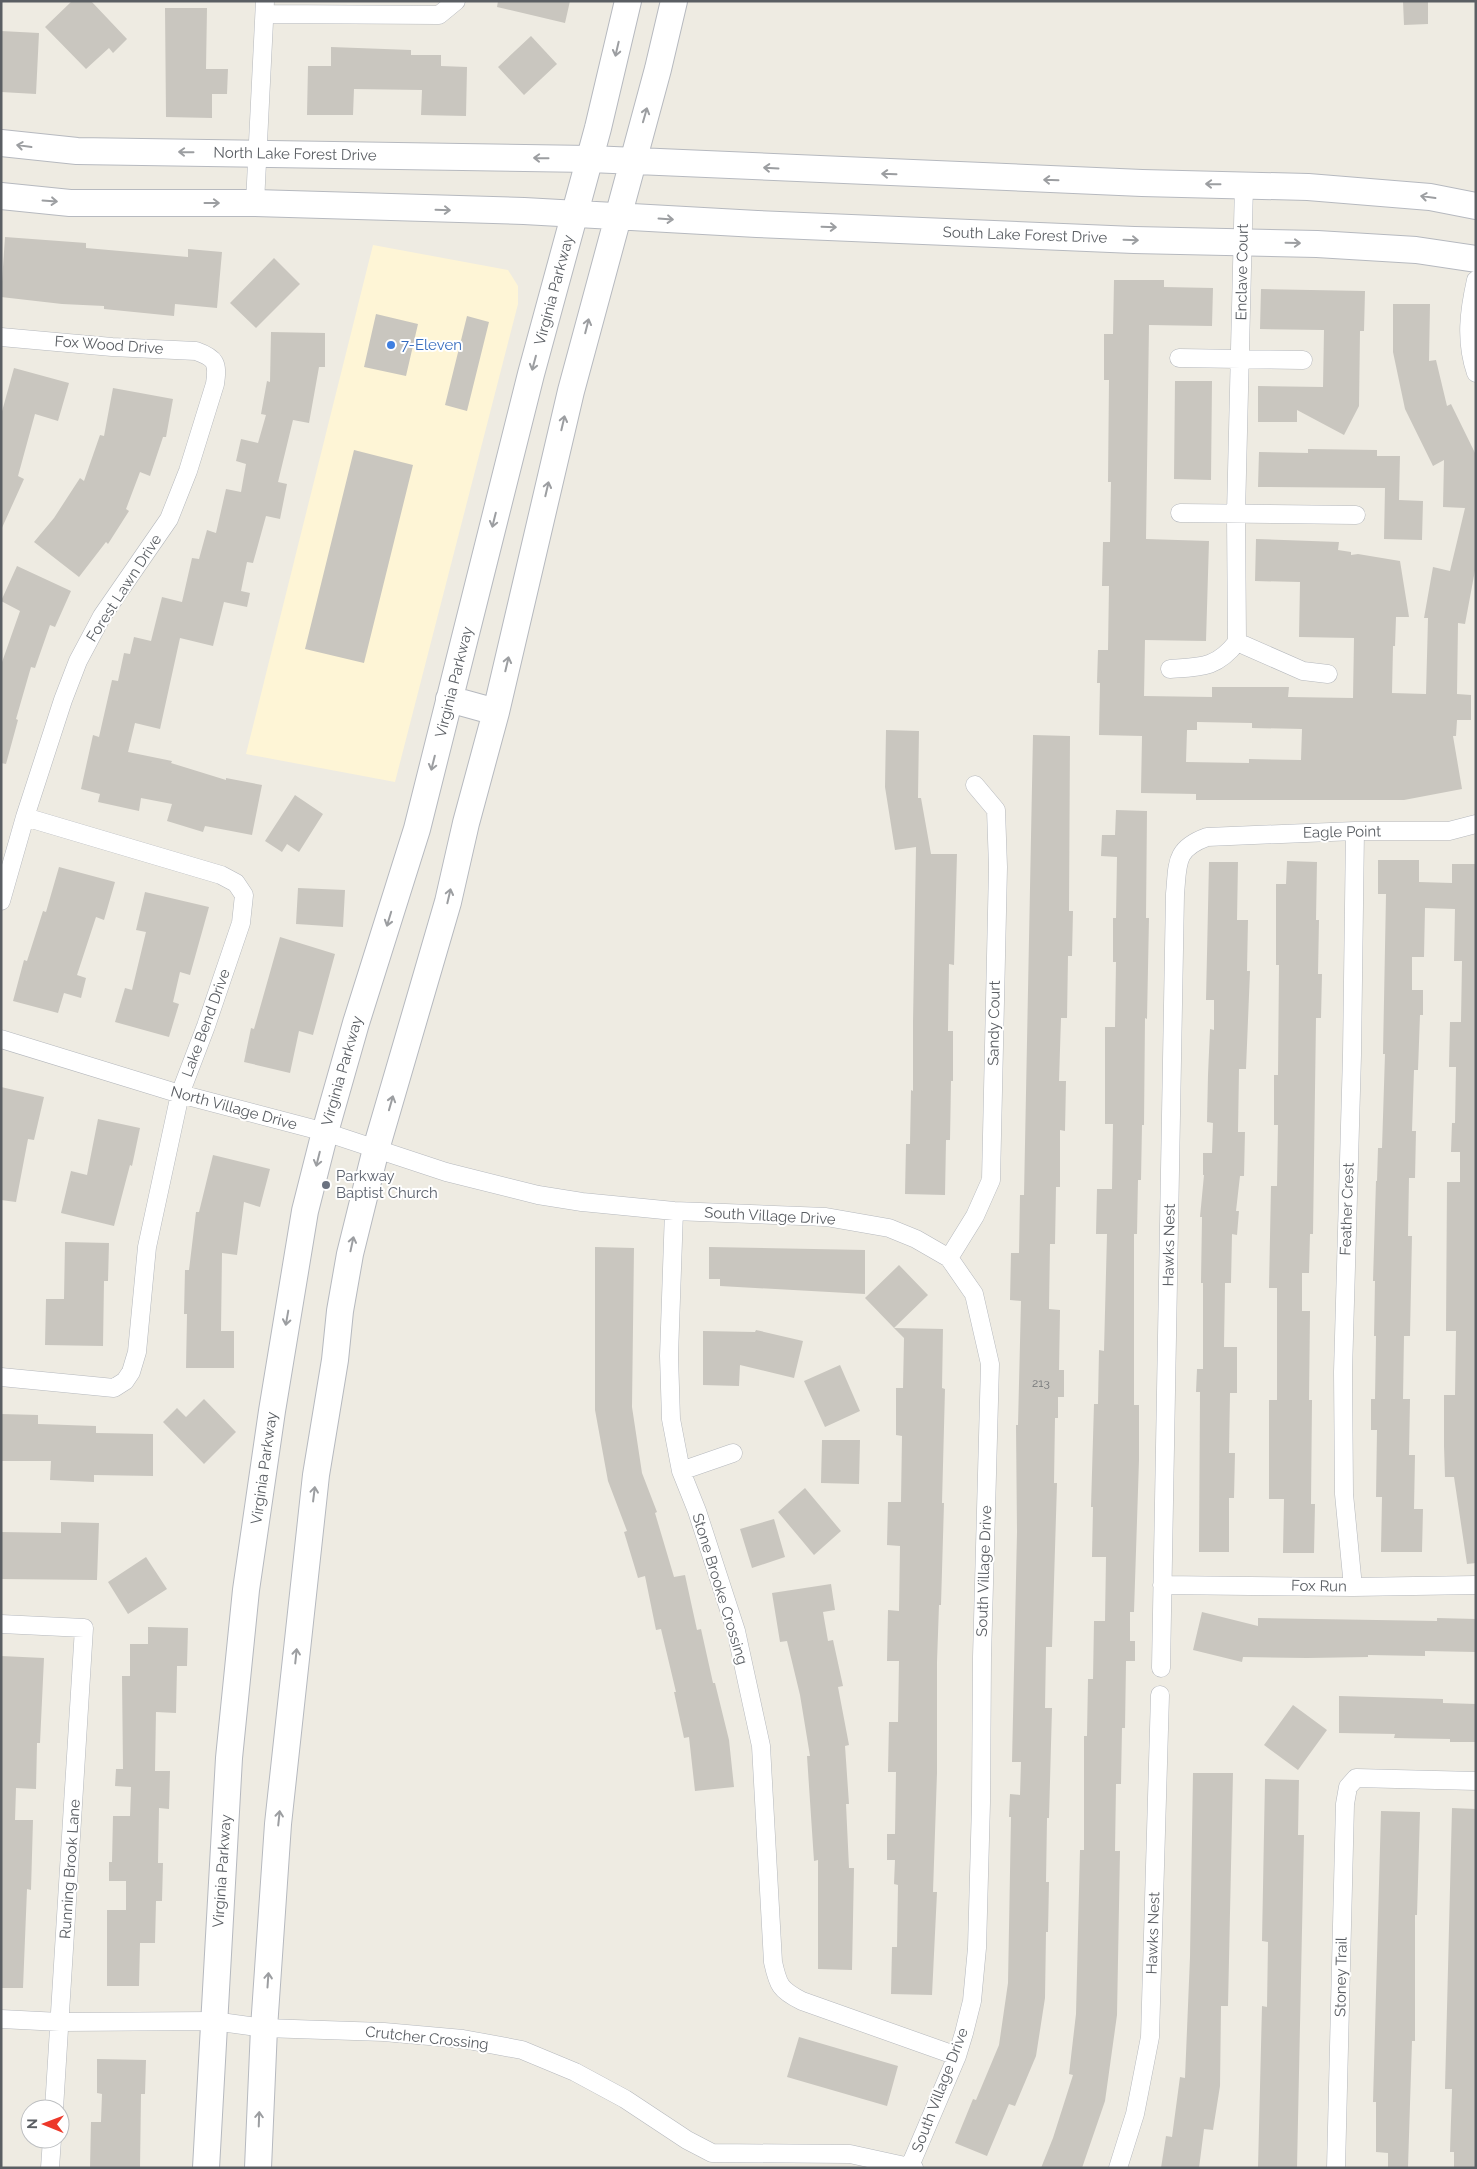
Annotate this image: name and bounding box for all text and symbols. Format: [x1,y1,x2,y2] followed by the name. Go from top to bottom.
[612,40,621,56] one-way arrow
[641,108,651,124] one-way arrow
[16,141,32,151] one-way arrow
[213,144,377,164] street label: North Lake Forest Drive
[178,147,194,157] one-way arrow
[533,154,549,163] one-way arrow
[763,164,779,173] one-way arrow
[881,169,897,178] one-way arrow
[1043,175,1059,184] one-way arrow
[1206,180,1222,189] one-way arrow
[1420,192,1436,202] one-way arrow
[41,196,57,206] one-way arrow
[204,198,220,208] one-way arrow
[434,205,450,214] one-way arrow
[658,214,674,223] one-way arrow
[820,222,836,232] one-way arrow
[942,223,1108,247] street label: South Lake Forest Drive
[1232,223,1252,321] street label: Enclave Court
[531,233,577,347] street label: Virginia Parkway
[1123,235,1139,244] one-way arrow
[1285,238,1301,248] one-way arrow
[583,319,592,335] one-way arrow
[54,332,164,358] street label: Fox Wood Drive
[401,336,462,354] place label: 7-Eleven
[385,339,397,351] marker: 7-Eleven
[529,354,538,370] one-way arrow
[559,415,568,431] one-way arrow
[543,481,552,497] one-way arrow
[489,512,498,528] one-way arrow
[83,531,166,645] street label: Forest Lawn Drive
[432,625,476,739] street label: Virginia Parkway
[503,657,512,673] one-way arrow
[428,755,438,771] one-way arrow
[1303,822,1381,842] street label: Eagle Point
[445,888,454,904] one-way arrow
[383,911,393,927] one-way arrow
[178,966,234,1079] street label: Lake Bend Drive
[984,980,1004,1066] street label: Sandy Court
[318,1014,366,1128] street label: Virginia Parkway
[169,1082,299,1134] street label: North Village Drive
[386,1095,396,1111] one-way arrow
[313,1151,322,1167] one-way arrow
[1336,1162,1358,1256] street label: Feather Crest
[336,1167,438,1202] place label: Parkway Baptist Church
[320,1179,332,1191] marker: Parkway Baptist Church
[704,1204,836,1228] street label: South Village Drive
[1159,1204,1179,1286] street label: Hawks Nest
[347,1237,357,1253] one-way arrow
[282,1310,292,1326] one-way arrow
[1032,1376,1050,1390] house number: 213
[247,1410,281,1526] street label: Virginia Parkway
[309,1487,319,1503] one-way arrow
[973,1505,995,1637] street label: South Village Drive
[688,1511,752,1667] street label: Stone Brooke Crossing
[1291,1577,1347,1595] street label: Fox Run
[291,1648,300,1664] one-way arrow
[56,1798,84,1940] street label: Running Brook Lane
[274,1810,284,1826] one-way arrow
[209,1814,235,1928] street label: Virginia Parkway
[1143,1891,1163,1975] street label: Hawks Nest
[1331,1936,1351,2017] street label: Stoney Trail
[263,1972,272,1988] one-way arrow
[364,2023,490,2053] street label: Crutcher Crossing
[908,2025,972,2155] street label: South Village Drive
[20,2099,70,2149] north arrow
[255,2111,264,2127] one-way arrow
[24,2118,40,2129] text: N

